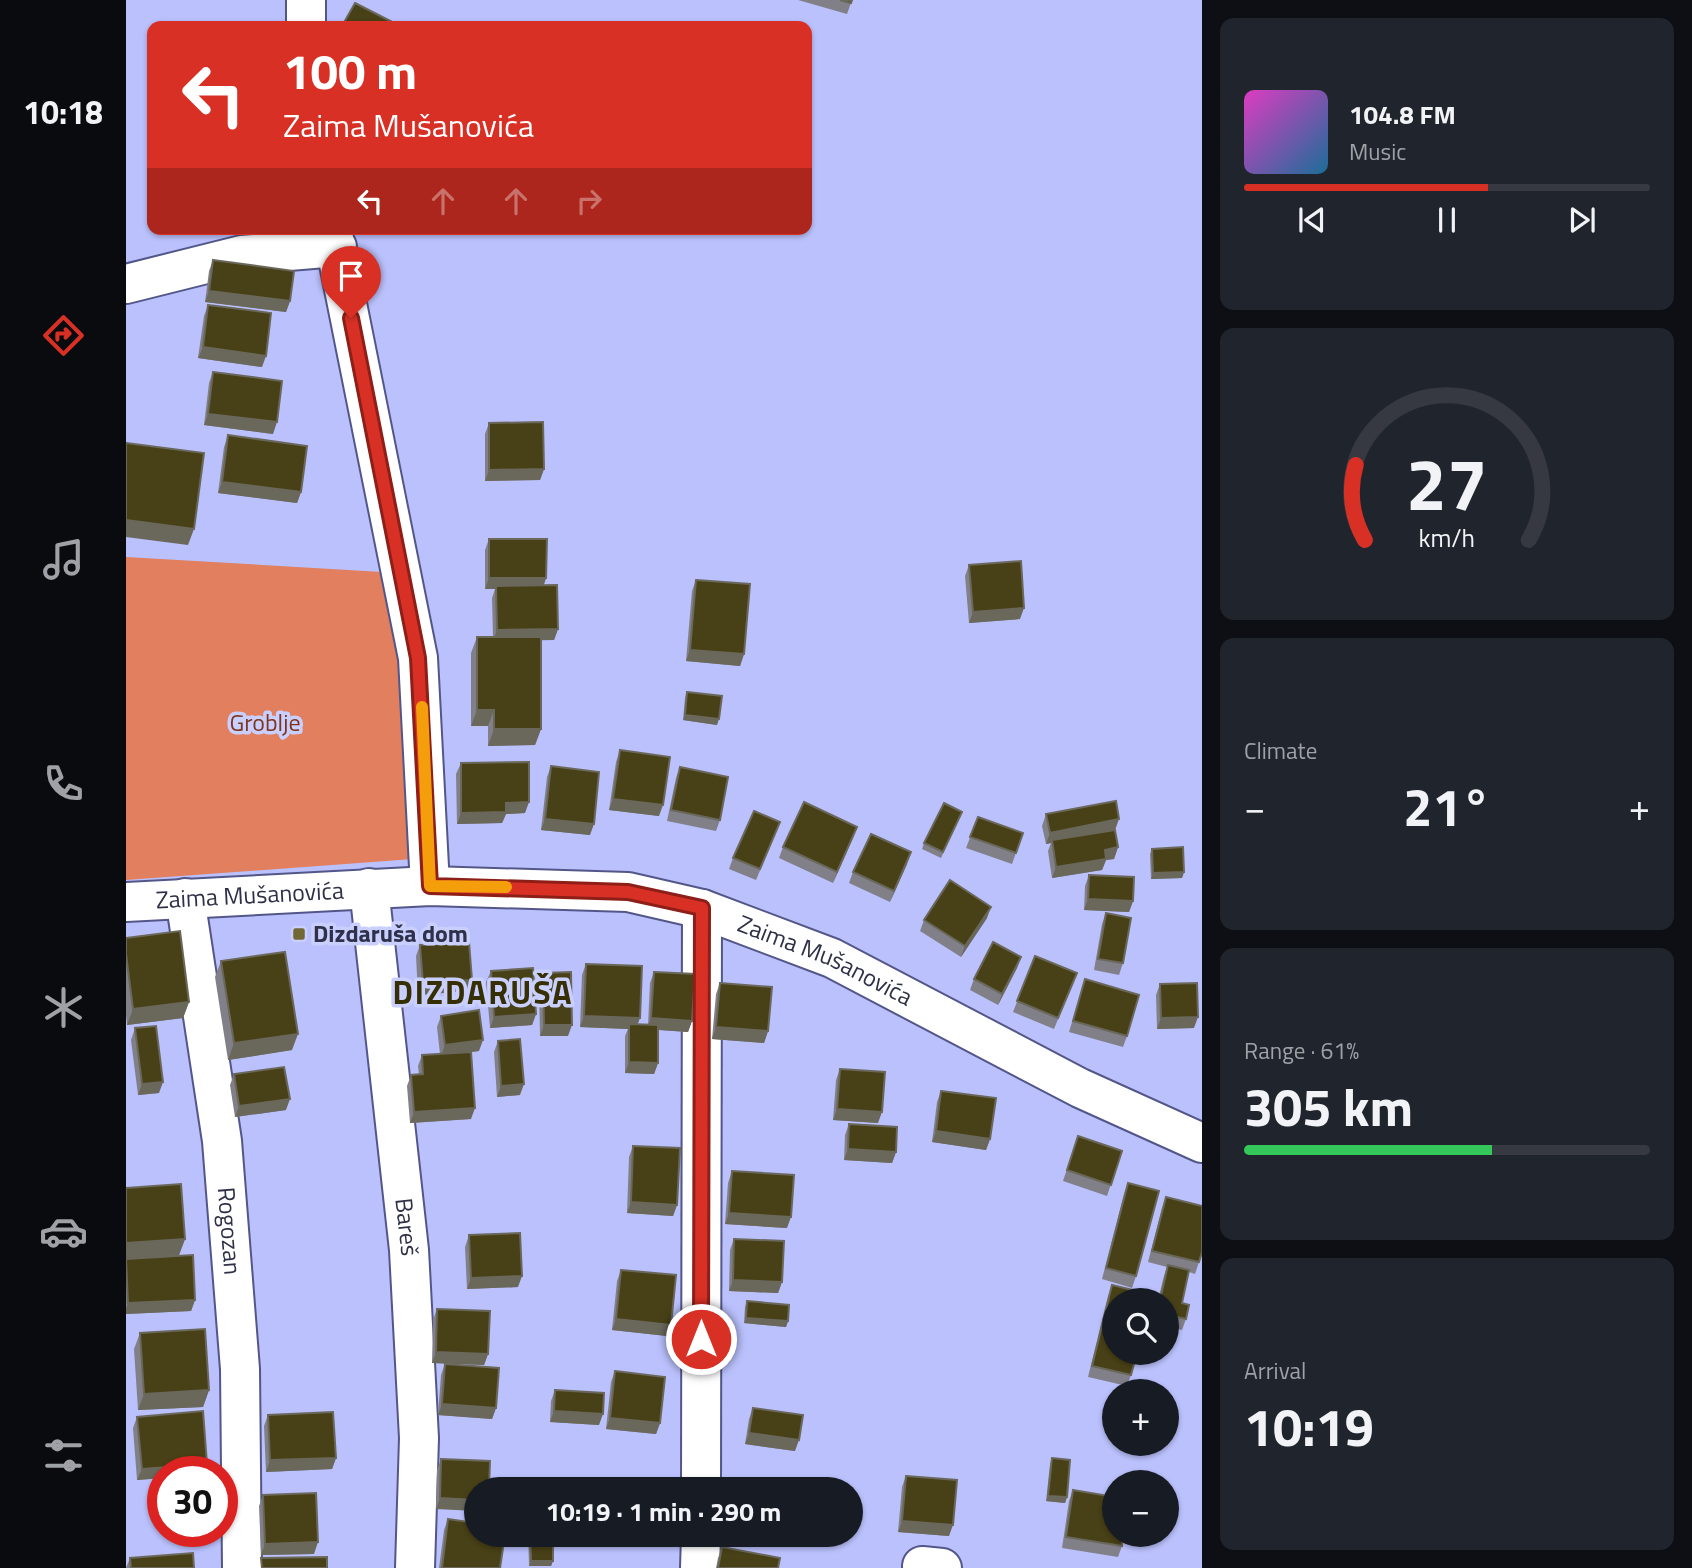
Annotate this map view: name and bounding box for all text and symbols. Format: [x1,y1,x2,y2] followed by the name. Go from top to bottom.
[283,33,417,108] text: 100 m
[168,49,259,140] icon: left
[23,88,103,136] text: 10:18
[1349,95,1456,134] text: 104.8 FM
[283,101,534,149] text: Zaima Mušanovića
[1349,134,1406,169] text: Music
[351,182,389,220] icon: left
[424,182,462,220] icon: ahead
[497,182,535,220] icon: ahead
[570,182,608,220] icon: right
[1293,201,1331,239] icon: previous
[1428,201,1466,239] icon: pause
[1563,201,1601,239] icon: next
[321,246,381,318] pin
[332,257,370,295] icon: arrive
[39,311,88,360] icon: directions
[1406,428,1488,538] text: 27
[1419,519,1475,557] text: km/h
[39,535,88,584] icon: music
[229,704,301,740] park label: Groblje
[1244,733,1317,768] text: Climate
[39,759,88,808] icon: phone
[1403,767,1491,846] text: 21°
[1244,778,1265,836] text: −
[1629,778,1650,836] text: +
[155,872,345,917] street label: Zaima Mušanovića
[733,905,919,1014] street label: Zaima Mušanovića
[313,915,468,951] place label: Dizdaruša dom
[291,926,307,942] marker: Dizdaruša dom
[392,968,574,1016] district label: DIZDARUŠA
[39,983,88,1032] icon: climate
[1244,1033,1359,1068] text: Range · 61%
[1244,1067,1413,1146] text: 305 km
[209,1186,252,1276] street label: Rogozan
[386,1196,428,1257] street label: Bareš
[39,1207,88,1256] icon: car
[1102,1288,1179,1547] map controls
[1102,1288,1179,1365] button: search
[664,1302,738,1376] position arrow
[1244,1353,1306,1388] text: Arrival
[1102,1379,1179,1456] button: +
[1244,1387,1374,1466] text: 10:19
[39,1431,88,1480] icon: filters
[147,1456,238,1547] speed limit sign: 30
[1102,1470,1179,1547] button: −
[546,1492,781,1531] text: 10:19 · 1 min · 290 m

